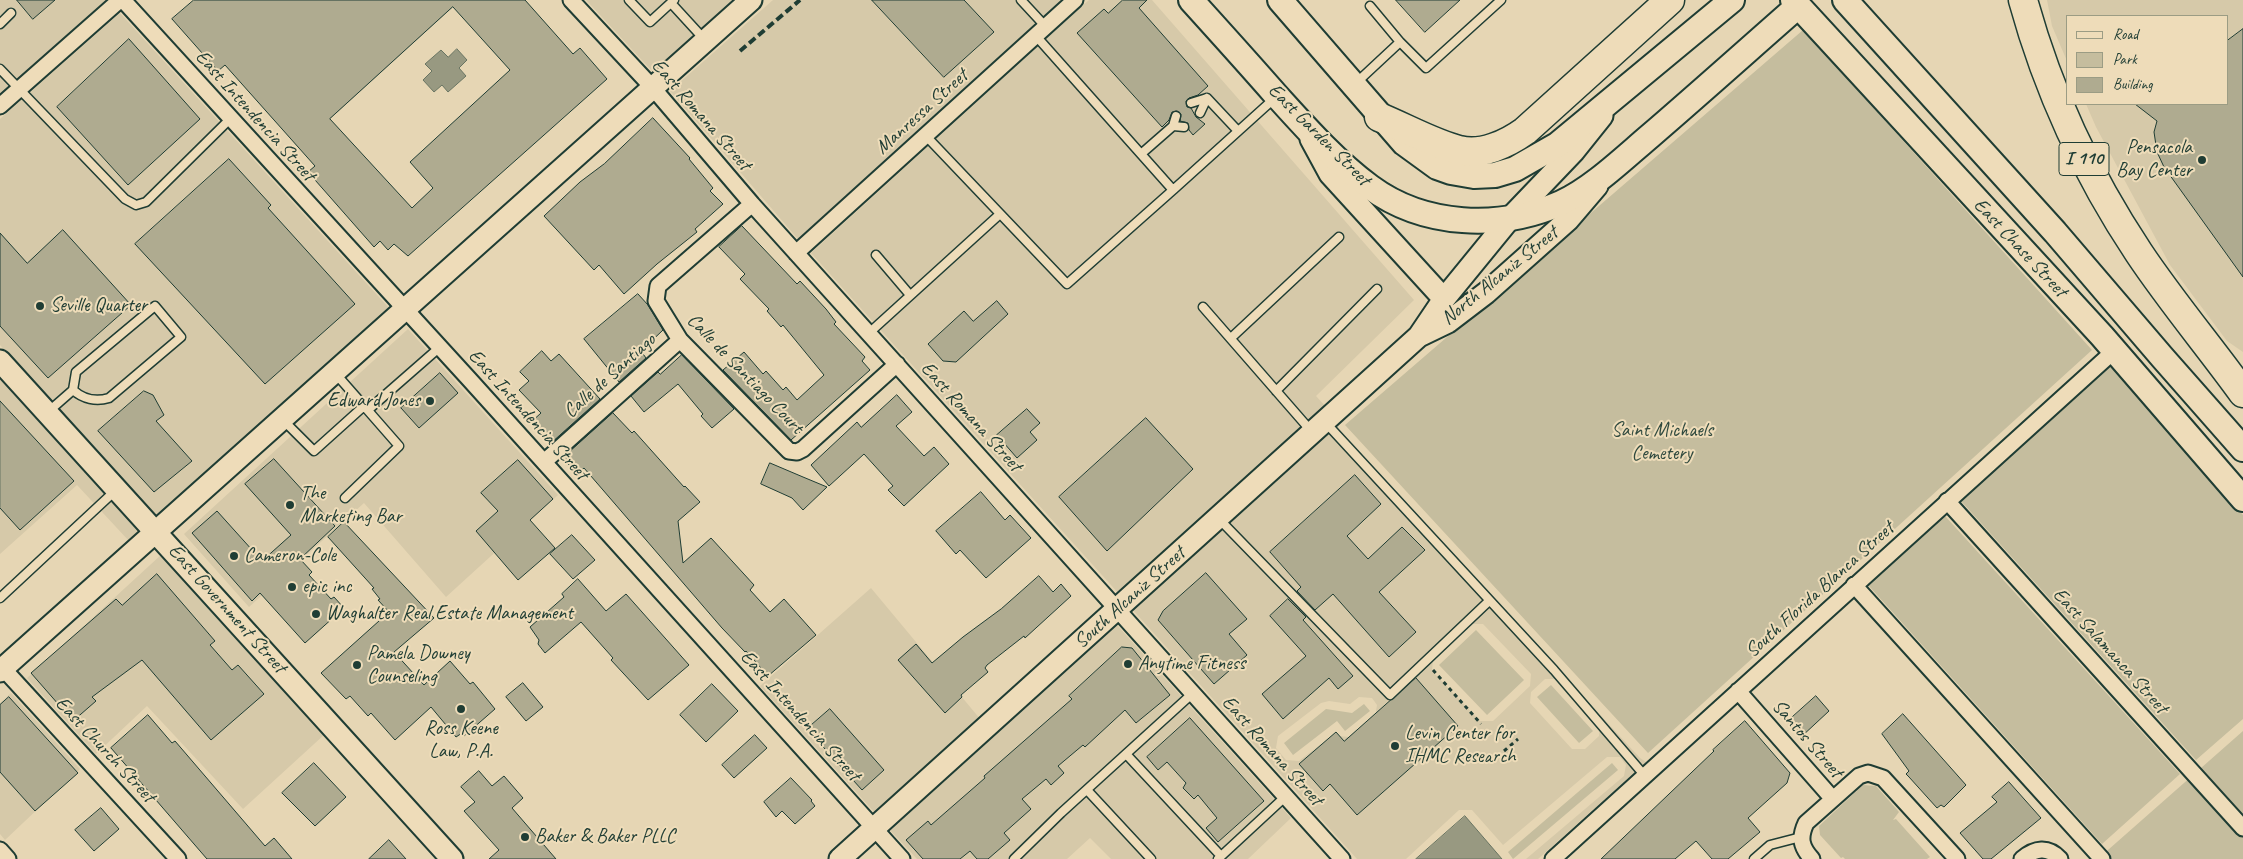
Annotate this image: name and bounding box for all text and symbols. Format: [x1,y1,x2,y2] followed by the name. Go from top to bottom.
[2066,15,2228,105] legend
[2113,25,2138,44] text: Road
[190,45,320,187] street label: East Intendencia Street
[2113,50,2137,69] text: Park
[646,54,756,176] street label: East Romana Street
[871,64,973,160] street label: Manressa Street
[2113,75,2152,94] text: Building
[1263,79,1375,191] street label: East Garden Street
[2116,136,2192,183] place label: Pensacola Bay Center
[2059,142,2109,176] road number: I 110
[2196,154,2208,166] marker: Pensacola Bay Center
[1968,193,2072,303] street label: East Chase Street
[1437,222,1563,330] street label: North Alcaniz Street
[50,294,147,318] place label: Seville Quarter
[34,300,46,312] marker: Seville Quarter
[681,309,809,439] street label: Calle de Santiago Court
[559,328,661,424] street label: Calle de Santiago
[463,344,593,486] street label: East Intendencia Street
[915,357,1027,477] street label: East Romana Street
[327,389,420,413] place label: Edward Jones
[424,395,436,407] marker: Edward Jones
[1611,419,1713,466] park label: Saint Michaels Cemetery
[300,482,402,529] place label: The Marketing Bar
[284,499,296,511] marker: The Marketing Bar
[1741,517,1899,663] street label: South Florida Blanca Street
[163,539,291,679] street label: East Government Street
[1070,542,1190,654] street label: South Alcaniz Street
[244,544,336,568] place label: Cameron-Cole
[228,550,240,562] marker: Cameron-Cole
[302,575,351,599] place label: epic inc
[286,581,298,593] marker: epic inc
[2047,583,2173,719] street label: East Salamanca Street
[326,602,573,626] place label: Waghalter Real Estate Management
[310,608,322,620] marker: Waghalter Real Estate Management
[367,642,470,689] place label: Pamela Downey Counseling
[735,645,865,787] street label: East Intendencia Street
[1138,652,1245,676] place label: Anytime Fitness
[1122,658,1134,670] marker: Anytime Fitness
[351,659,363,671] marker: Pamela Downey Counseling
[1216,691,1328,811] street label: East Romana Street
[50,692,160,808] street label: East Church Street
[1766,695,1848,783] street label: Santos Street
[455,703,467,715] marker: Ross Keene Law, P.A.
[424,717,498,764] place label: Ross Keene Law, P.A.
[1405,722,1516,769] place label: Levin Center for IHMC Research
[1389,740,1401,752] marker: Levin Center for IHMC Research
[535,825,675,849] place label: Baker & Baker PLLC
[519,831,531,843] marker: Baker & Baker PLLC

